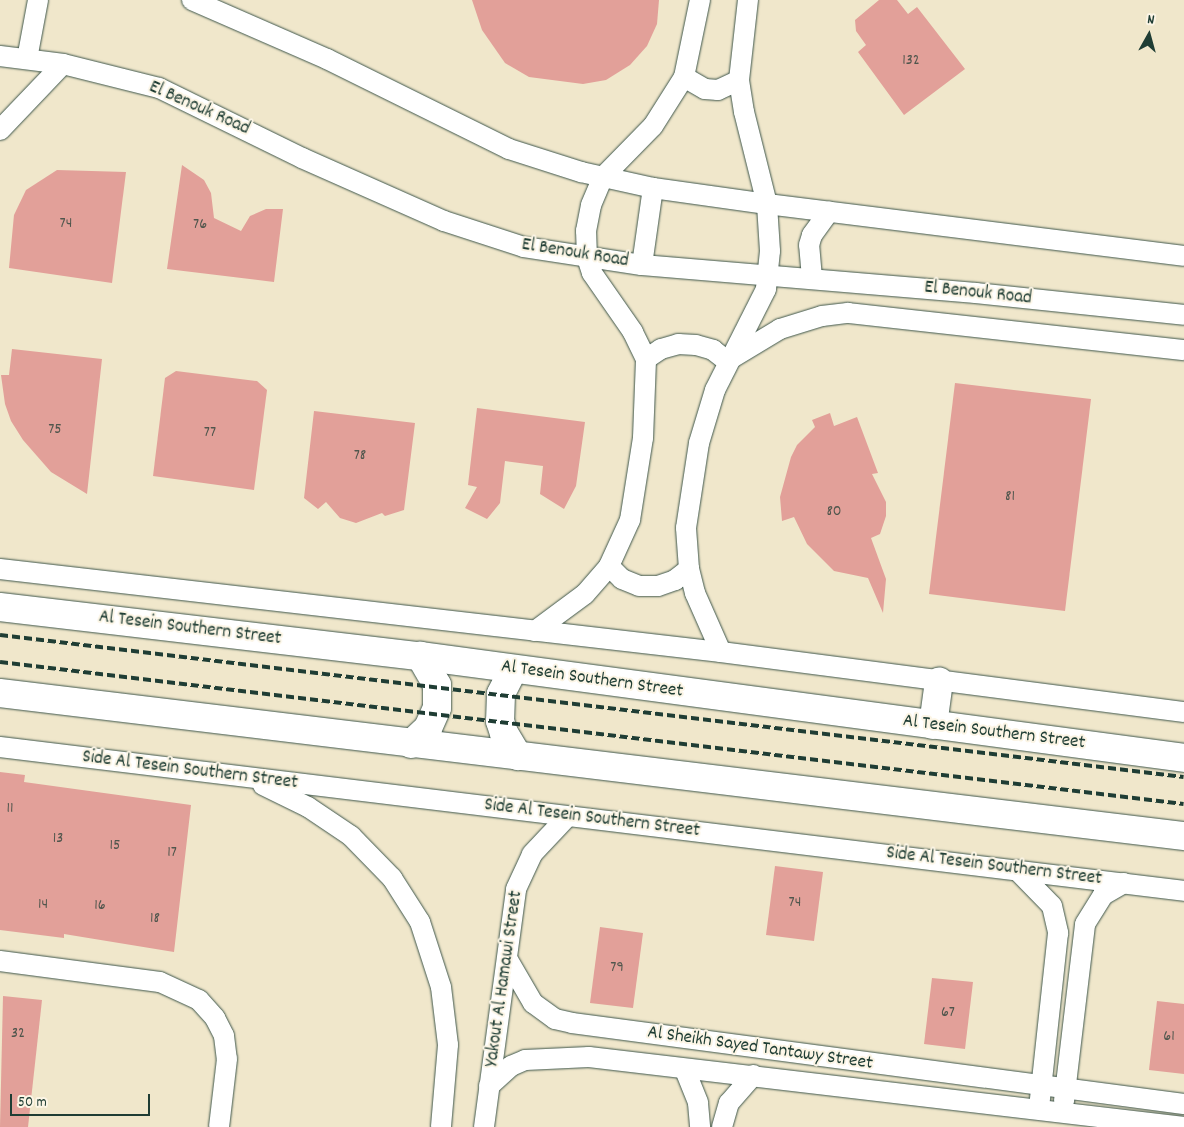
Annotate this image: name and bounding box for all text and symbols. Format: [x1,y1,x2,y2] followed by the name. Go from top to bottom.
[1124,10,1174,60] north arrow
[1146,10,1155,30] text: N
[902,51,920,71] house number: 132
[145,77,253,141] street label: El Benouk Road
[60,214,72,234] house number: 74
[193,215,207,235] house number: 76
[520,234,630,274] street label: El Benouk Road
[923,277,1033,311] street label: El Benouk Road
[48,420,62,440] house number: 75
[204,423,216,443] house number: 77
[354,446,366,466] house number: 78
[1005,487,1015,507] house number: 81
[826,502,842,522] house number: 80
[97,606,283,652] street label: Al Tesein Southern Street
[499,656,685,704] street label: Al Tesein Southern Street
[901,710,1087,756] street label: Al Tesein Southern Street
[81,746,299,796] street label: Side Al Tesein Southern Street
[483,794,701,844] street label: Side Al Tesein Southern Street
[6,799,14,819] house number: 11
[53,829,63,849] house number: 13
[110,836,120,856] house number: 15
[885,842,1103,892] street label: Side Al Tesein Southern Street
[167,843,177,863] house number: 17
[481,889,529,1069] street label: Yakout Al Hamawi Street
[789,893,801,913] house number: 74
[38,895,48,915] house number: 14
[94,896,106,916] house number: 16
[150,909,160,929] house number: 18
[610,958,624,978] house number: 79
[941,1003,955,1023] house number: 67
[646,1022,874,1076] street label: Al Sheikh Sayed Tantawy Street
[11,1024,25,1044] house number: 32
[1163,1027,1175,1047] house number: 61
[12,1084,152,1116] scale bar
[18,1092,47,1114] text: 50 m

